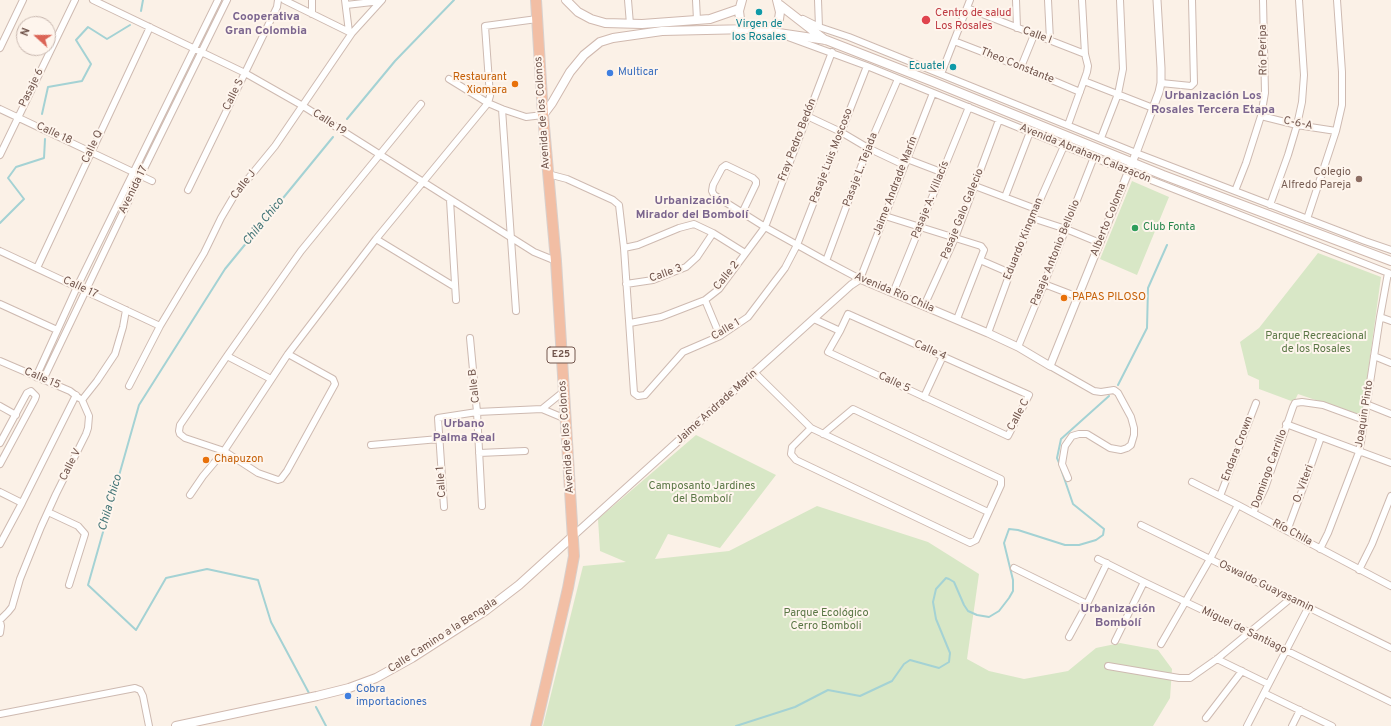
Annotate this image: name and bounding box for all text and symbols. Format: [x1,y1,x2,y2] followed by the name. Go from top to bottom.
[754,7,764,17] marker: Virgen de los Rosales
[935,7,1011,33] place label: Centro de salud Los Rosales
[225,11,307,39] district label: Cooperativa Gran Colombia
[920,14,932,26] marker: Centro de salud Los Rosales
[16,16,56,56] north arrow
[732,18,786,44] place label: Virgen de los Rosales
[1257,24,1271,76] street label: Río Peripa
[1021,25,1053,47] street label: Calle I
[18,26,34,38] text: N
[978,45,1056,87] street label: Theo Constante
[532,56,554,170] street label: Avenida de los Colonos
[909,60,945,74] place label: Ecuatel
[948,62,958,72] marker: Ecuatel
[17,66,47,110] street label: Pasaje 6
[618,66,658,80] place label: Multicar
[605,68,615,78] marker: Multicar
[453,71,507,97] place label: Restaurant Xiomara
[221,77,247,113] street label: Calle S
[510,79,520,89] marker: Restaurant Xiomara
[1151,90,1275,118] district label: Urbanización Los Rosales Tercera Etapa
[776,97,820,183] street label: Fray Pedro Bedón
[310,107,348,139] street label: Calle 19
[808,107,856,205] street label: Pasaje Luis Moscoso
[1282,115,1314,133] street label: C-6-A
[34,120,74,148] street label: Calle 18
[1017,122,1153,186] street label: Avenida Abraham Calazacón
[80,128,106,166] street label: Calle Q
[841,131,881,209] street label: Pasaje L. Tejada
[871,135,921,237] street label: Jaime Andrade Marín
[909,159,953,241] street label: Pasaje A. Villacís
[117,164,151,216] street label: Avenida 17
[1281,166,1351,192] place label: Colegio Alfredo Pareja
[939,167,987,261] street label: Pasaje Galo Galecio
[229,168,259,202] street label: Calle J
[1354,174,1364,184] marker: Colegio Alfredo Pareja
[1088,182,1130,258] street label: Alberto Coloma
[240,195,288,249] water label: Chila Chico
[636,195,748,223] district label: Urbanización Mirador del Bombolí
[1001,196,1047,282] street label: Eduardo Kingman
[1029,198,1083,308] street label: Pasaje Antonio Bellolio
[1143,221,1195,235] place label: Club Fonta
[1130,223,1140,233] marker: Club Fonta
[711,259,743,293] street label: Calle 2
[648,262,684,286] street label: Calle 3
[852,270,936,316] street label: Avenida Río Chila
[60,274,100,302] street label: Calle 17
[1072,291,1146,305] place label: PAPAS PILOSO
[1059,293,1069,303] marker: PAPAS PILOSO
[709,316,743,344] street label: Calle 1
[1265,330,1367,356] park label: Parque Recreacional de los Rosales
[912,338,948,364] street label: Calle 4
[547,347,575,363] road number: E25
[22,365,62,393] street label: Calle 15
[674,367,760,447] street label: Jaime Andrade Marin
[467,368,483,404] street label: Calle B
[876,370,912,396] street label: Calle 5
[1353,379,1377,449] street label: Joaquin Pinto
[556,380,578,494] street label: Avenida de los Colonos
[1005,397,1033,433] street label: Calle C
[1220,415,1256,483] street label: Endara Crown
[433,418,495,446] district label: Urbano Palma Real
[1250,428,1290,510] street label: Domingo Carrillo
[57,447,85,483] street label: Calle V
[214,453,263,467] place label: Chapuzon
[201,455,211,465] marker: Chapuzon
[1291,463,1317,505] street label: O. Viteri
[434,466,450,498] street label: Calle 1
[96,473,126,533] water label: Chila Chico
[649,480,755,506] park label: Camposanto Jardines del Bombolí
[1270,517,1314,549] street label: Río Chila
[1216,558,1316,616] street label: Oswaldo Guayasamin
[386,596,500,676] street label: Calle Camino a la Bengala
[1081,603,1155,631] district label: Urbanización Bombolí
[1199,605,1289,657] street label: Miguel de Santiago
[783,607,869,633] park label: Parque Ecológico Cerro Bomboli
[356,683,427,709] place label: Cobra importaciones
[343,691,353,701] marker: Cobra importaciones

